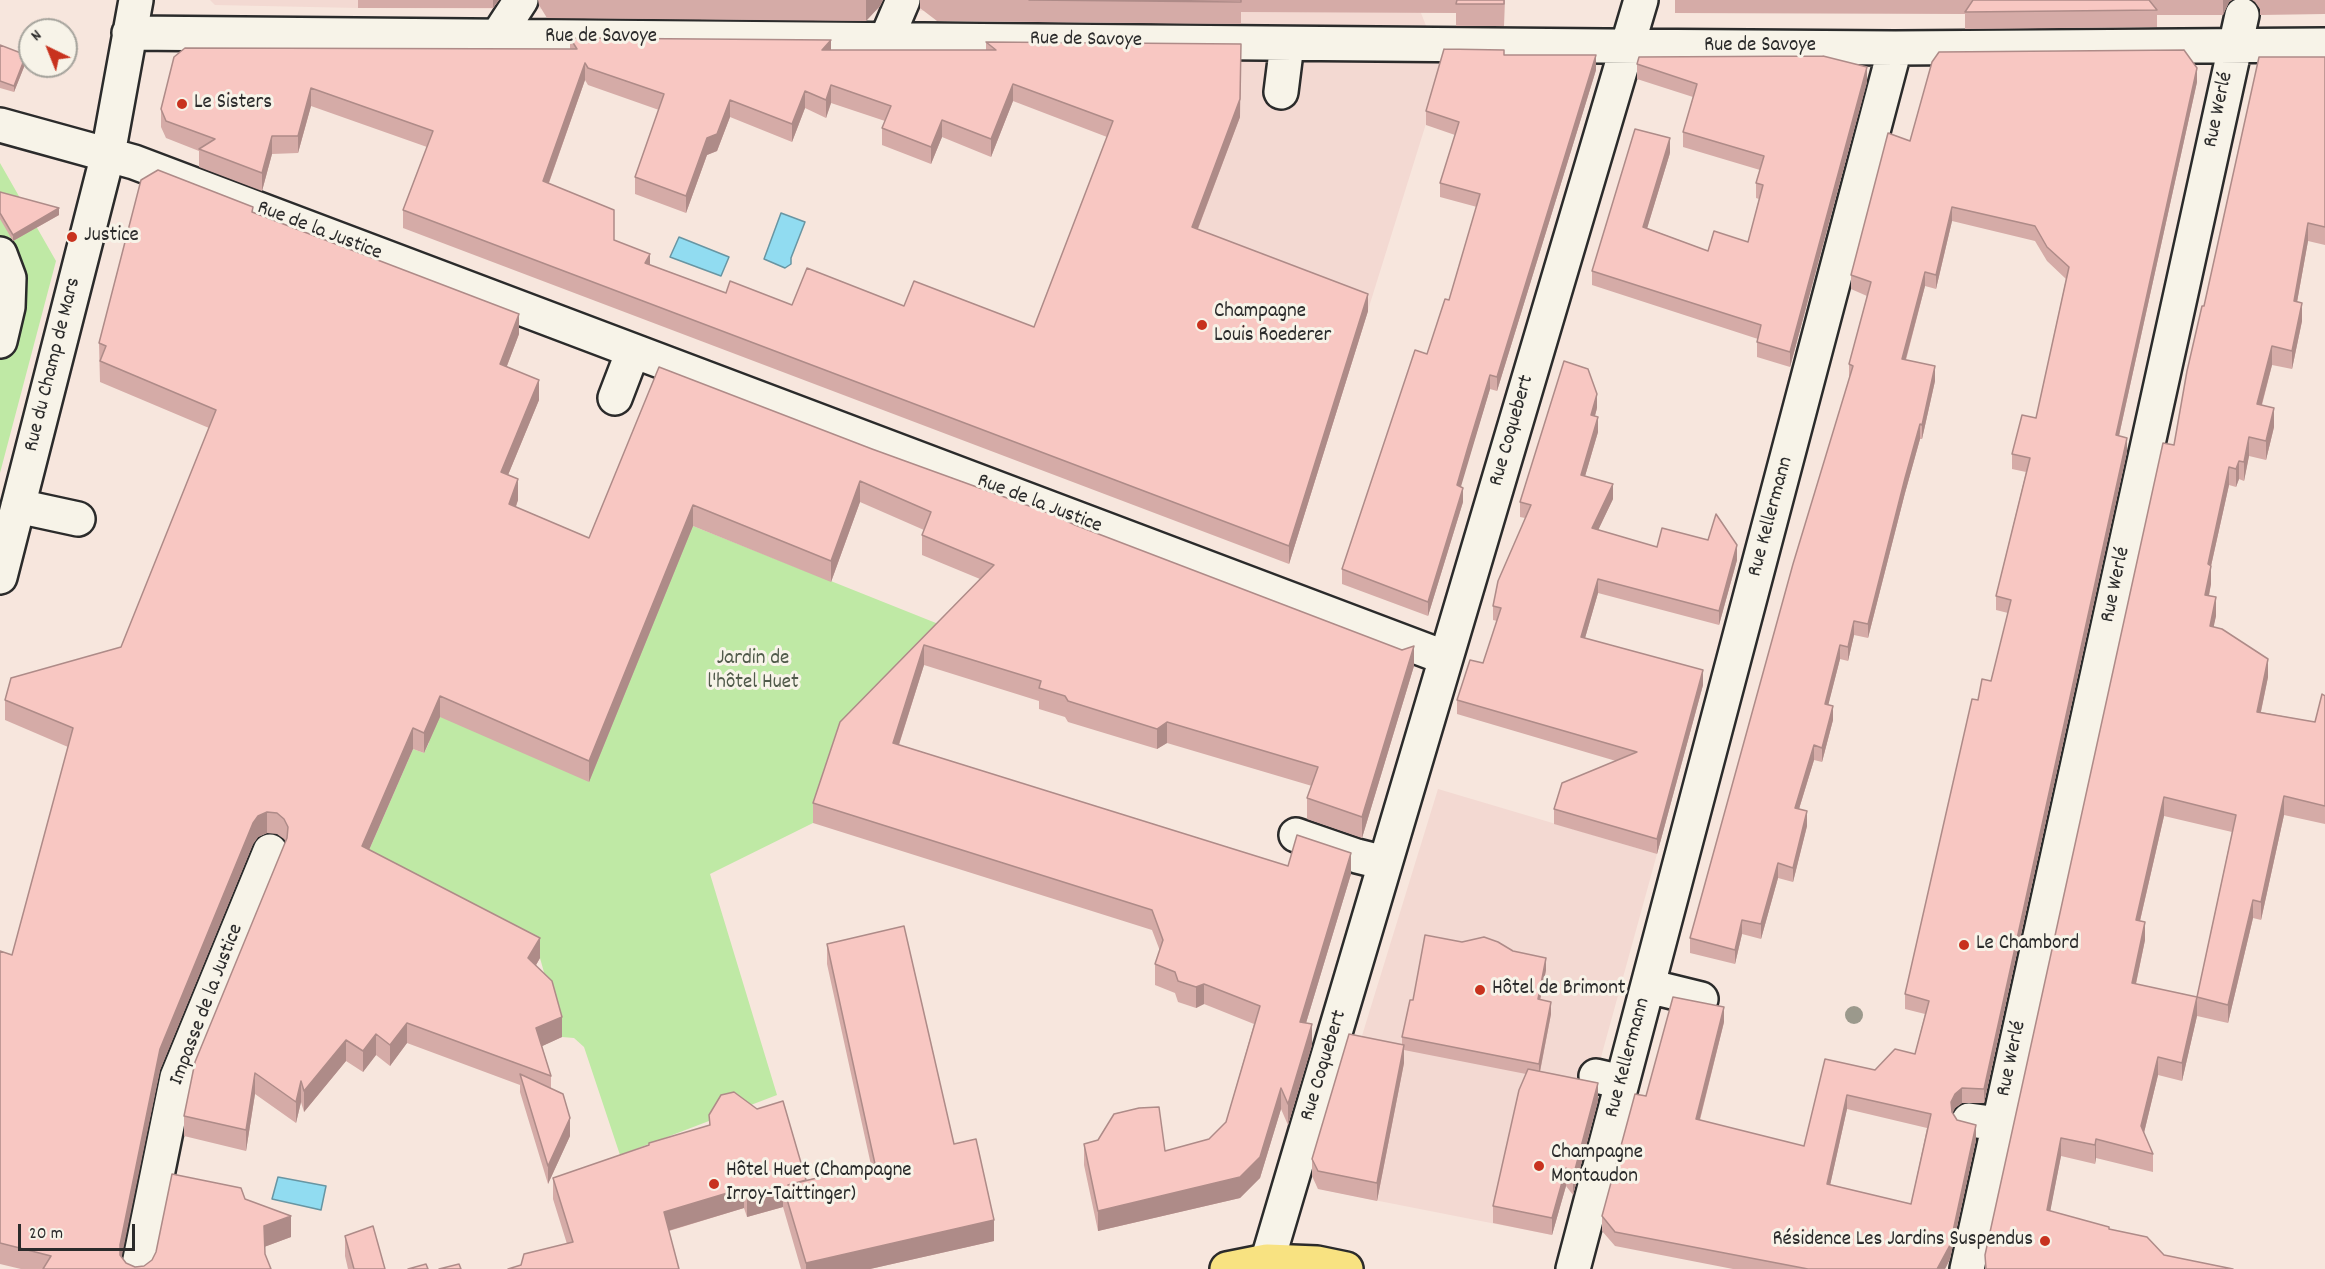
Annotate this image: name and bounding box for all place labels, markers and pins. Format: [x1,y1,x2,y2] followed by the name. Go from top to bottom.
[194,91,272,117] place label: Le Sisters
[175,97,189,111] marker: Le Sisters
[84,224,139,250] place label: Justice
[65,230,79,244] marker: Justice
[1214,300,1331,350] place label: Champagne Louis Roederer
[1195,318,1209,332] marker: Champagne Louis Roederer
[1976,932,2079,958] place label: Le Chambord
[1957,938,1971,952] marker: Le Chambord
[1492,977,1626,1003] place label: Hôtel de Brimont
[1473,983,1487,997] marker: Hôtel de Brimont
[1551,1141,1643,1191] place label: Champagne Montaudon
[726,1159,912,1209] place label: Hôtel Huet (Champagne Irroy-Taittinger)
[1532,1159,1546,1173] marker: Champagne Montaudon
[707,1177,721,1191] marker: Hôtel Huet (Champagne Irroy-Taittinger)
[1772,1228,2033,1254] place label: Résidence Les Jardins Suspendus
[2038,1234,2052,1248] marker: Résidence Les Jardins Suspendus

